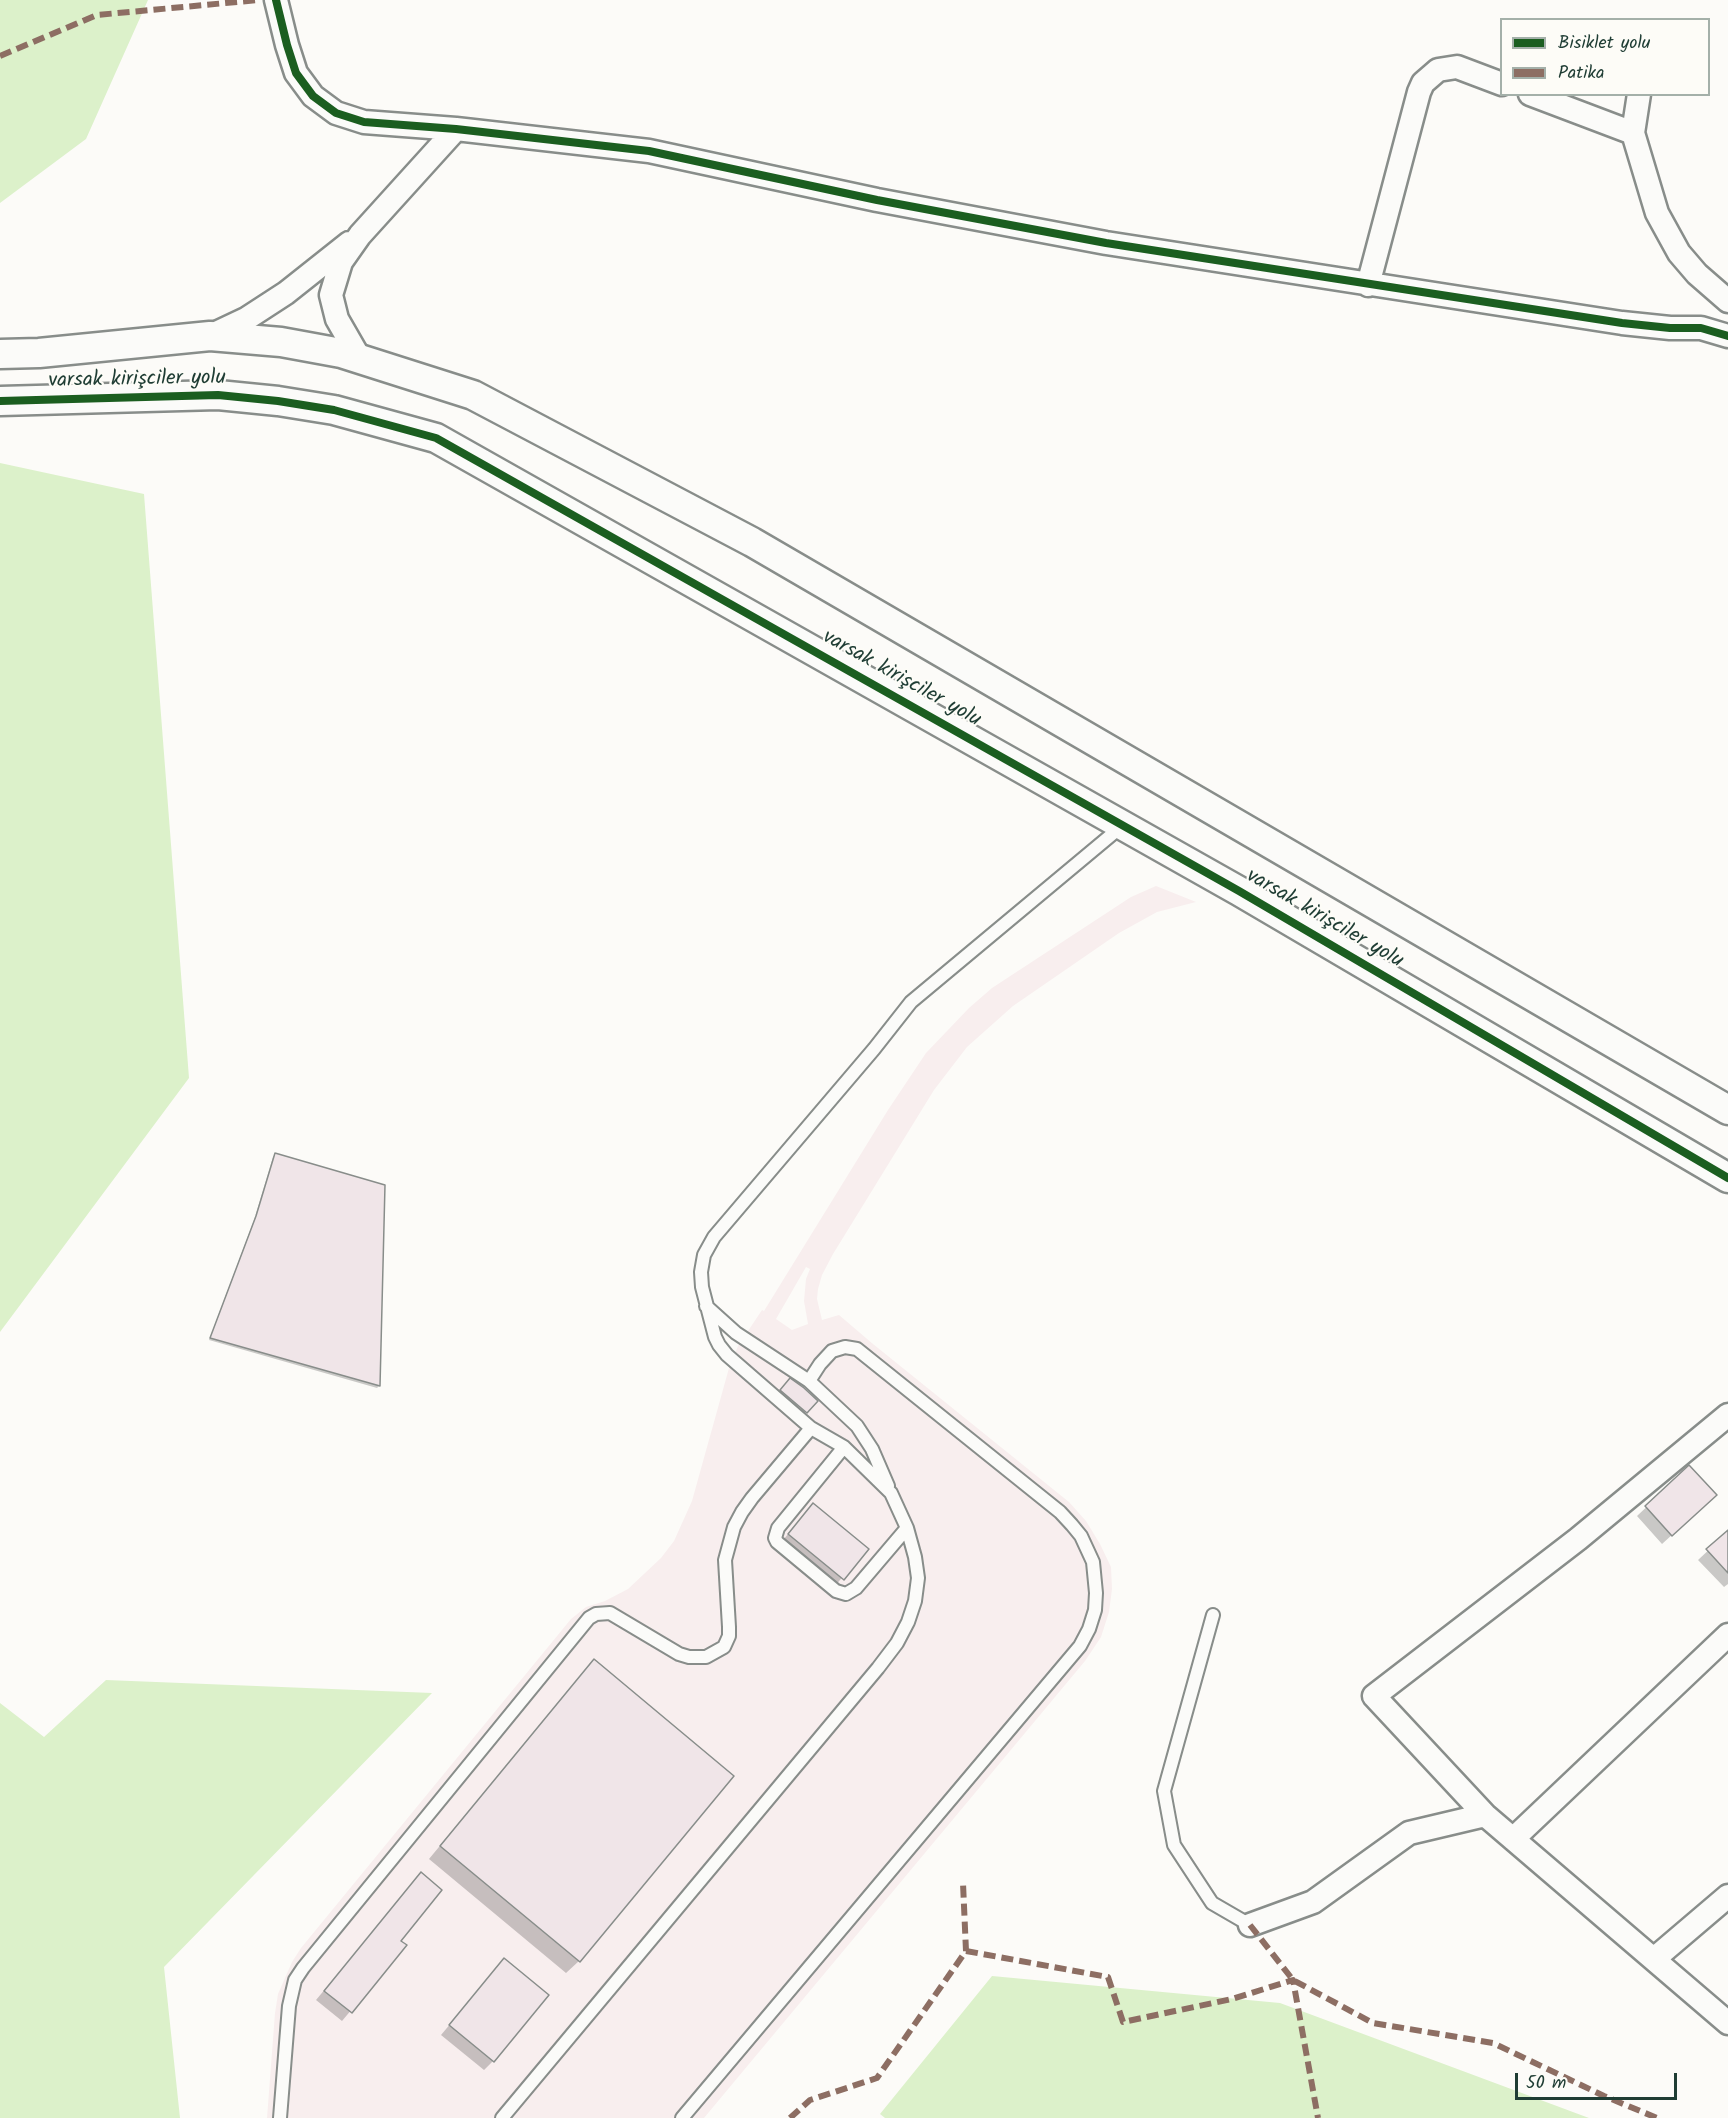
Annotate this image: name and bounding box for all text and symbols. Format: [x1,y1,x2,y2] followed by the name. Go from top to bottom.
[1500,18,1710,96] legend
[1558,29,1651,58] text: Bisiklet yolu
[1558,59,1604,88] text: Patika
[48,367,226,395] street label: varsak kirişciler yolu
[817,626,985,734] street label: varsak kirişciler yolu
[1241,865,1407,975] street label: varsak kirişciler yolu
[1518,2061,1680,2099] scale bar
[1526,2069,1566,2098] text: 50 m

